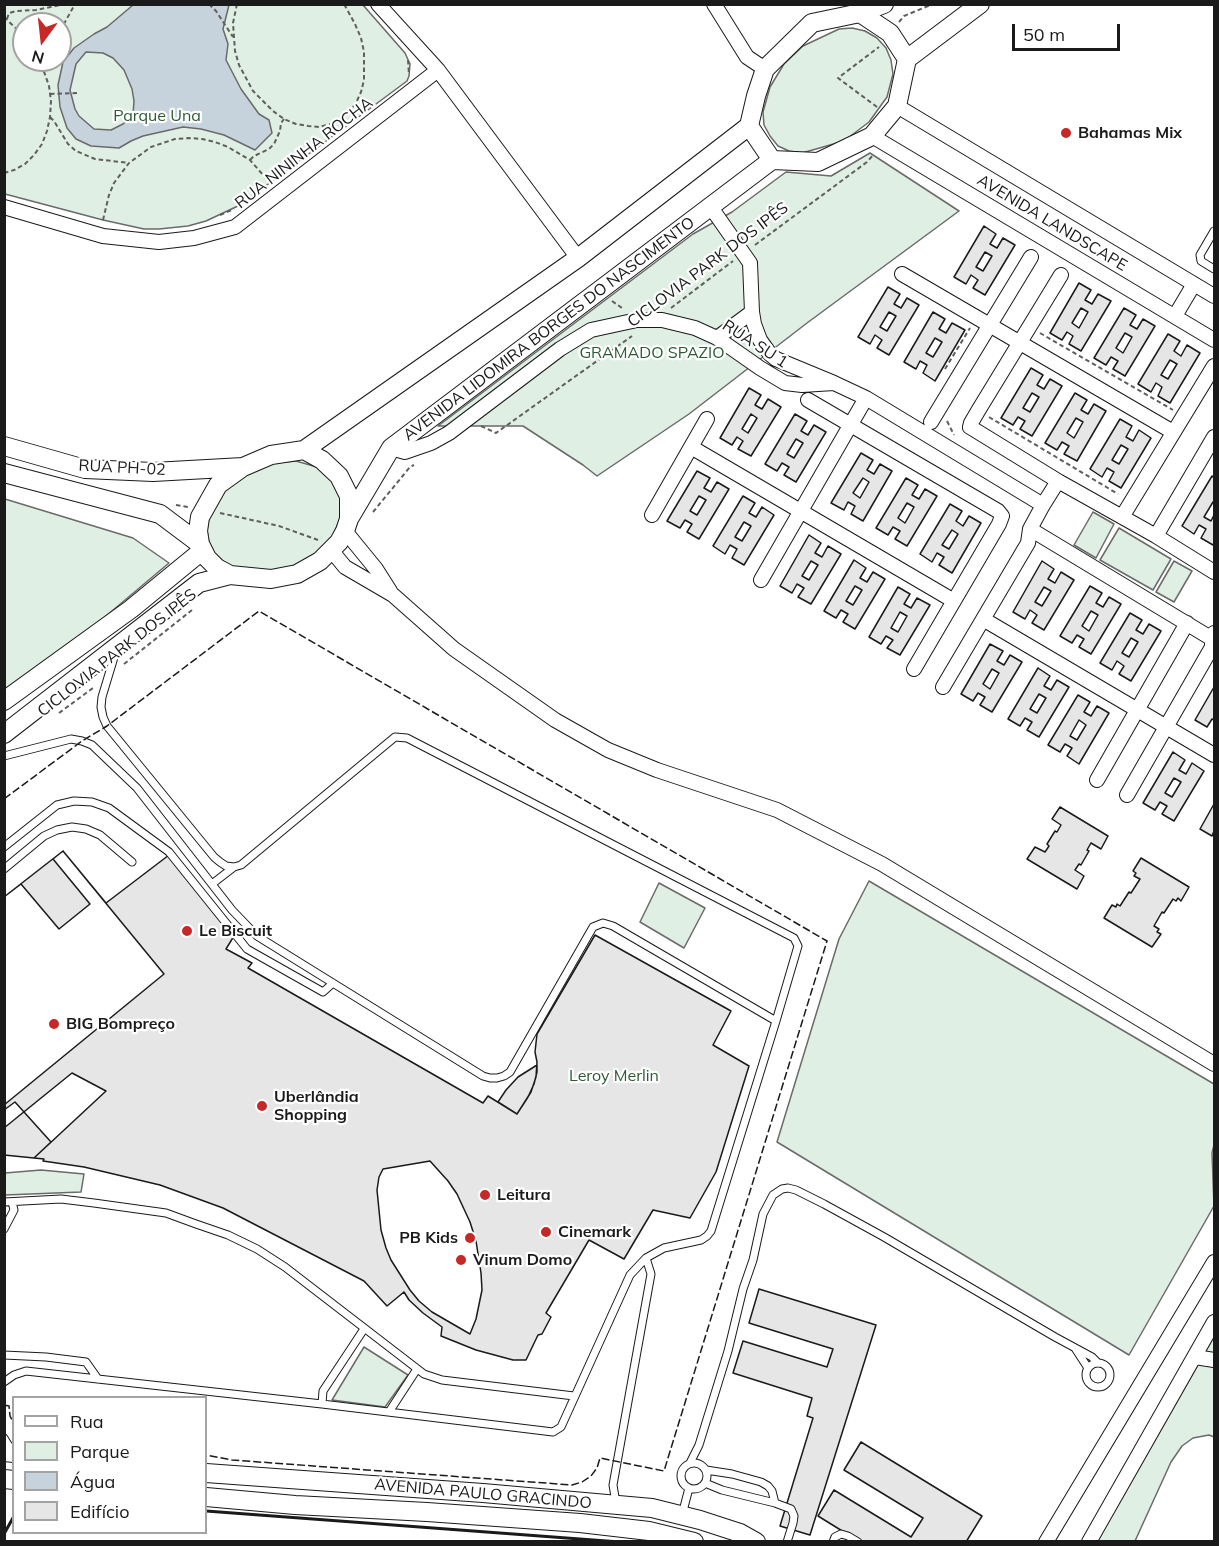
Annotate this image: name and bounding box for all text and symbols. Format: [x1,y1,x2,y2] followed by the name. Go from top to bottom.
[12,12,72,72] north arrow
[1015,12,1123,50] scale bar
[1023,23,1065,46] text: 50 m
[29,46,46,69] text: N
[231,93,377,213] street label: RUA NININHA ROCHA
[113,106,201,126] park label: Parque Una
[1078,123,1182,143] place label: Bahamas Mix
[1059,126,1073,140] marker: Bahamas Mix
[974,171,1130,275] street label: AVENIDA LANDSCAPE
[624,198,792,332] street label: CICLOVIA PARK DOS IPÊS
[399,213,699,445] street label: AVENIDA LIDOMIRA BORGES DO NASCIMENTO
[719,316,791,372] street label: RUA SU 1
[579,343,725,363] park label: GRAMADO SPAZIO
[78,456,166,480] street label: RUA PH-02
[34,585,200,721] street label: CICLOVIA PARK DOS IPÊS
[199,921,272,941] place label: Le Biscuit
[180,924,194,938] marker: Le Biscuit
[66,1014,175,1034] place label: BIG Bompreço
[47,1017,61,1031] marker: BIG Bompreço
[569,1066,659,1086] park label: Leroy Merlin
[274,1087,359,1125] place label: Uberlândia Shopping
[255,1099,269,1113] marker: Uberlândia Shopping
[497,1185,551,1205] place label: Leitura
[478,1188,492,1202] marker: Leitura
[558,1222,631,1242] place label: Cinemark
[539,1225,553,1239] marker: Cinemark
[399,1228,458,1248] place label: PB Kids
[463,1231,477,1245] marker: PB Kids
[473,1250,572,1270] place label: Vinum Domo
[454,1253,468,1267] marker: Vinum Domo
[12,1396,207,1534] legend
[70,1410,104,1433] text: Rua
[70,1440,129,1463] text: Parque
[70,1470,115,1493] text: Água
[374,1475,592,1513] street label: AVENIDA PAULO GRACINDO
[70,1500,129,1523] text: Edifício

